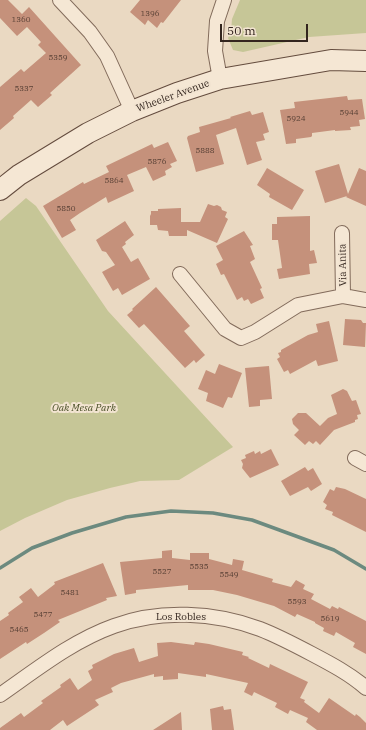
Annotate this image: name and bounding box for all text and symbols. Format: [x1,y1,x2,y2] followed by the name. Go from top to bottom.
[140,9,160,19] house number: 1396
[11,15,31,25] house number: 1360
[222,16,310,42] scale bar
[227,23,256,38] text: 50 m
[48,53,68,63] house number: 5359
[135,77,211,115] street label: Wheeler Avenue
[14,84,34,94] house number: 5337
[339,108,359,118] house number: 5944
[286,114,306,124] house number: 5924
[195,146,215,156] house number: 5888
[147,157,167,167] house number: 5876
[104,176,124,186] house number: 5864
[56,204,76,214] house number: 5850
[337,244,349,286] street label: Via Anita
[52,402,116,414] park label: Oak Mesa Park
[189,562,209,572] house number: 5535
[152,567,172,577] house number: 5527
[219,570,239,580] house number: 5549
[60,588,80,598] house number: 5481
[287,597,307,607] house number: 5593
[33,610,53,620] house number: 5477
[156,611,206,623] street label: Los Robles
[320,614,340,624] house number: 5619
[9,625,29,635] house number: 5465

